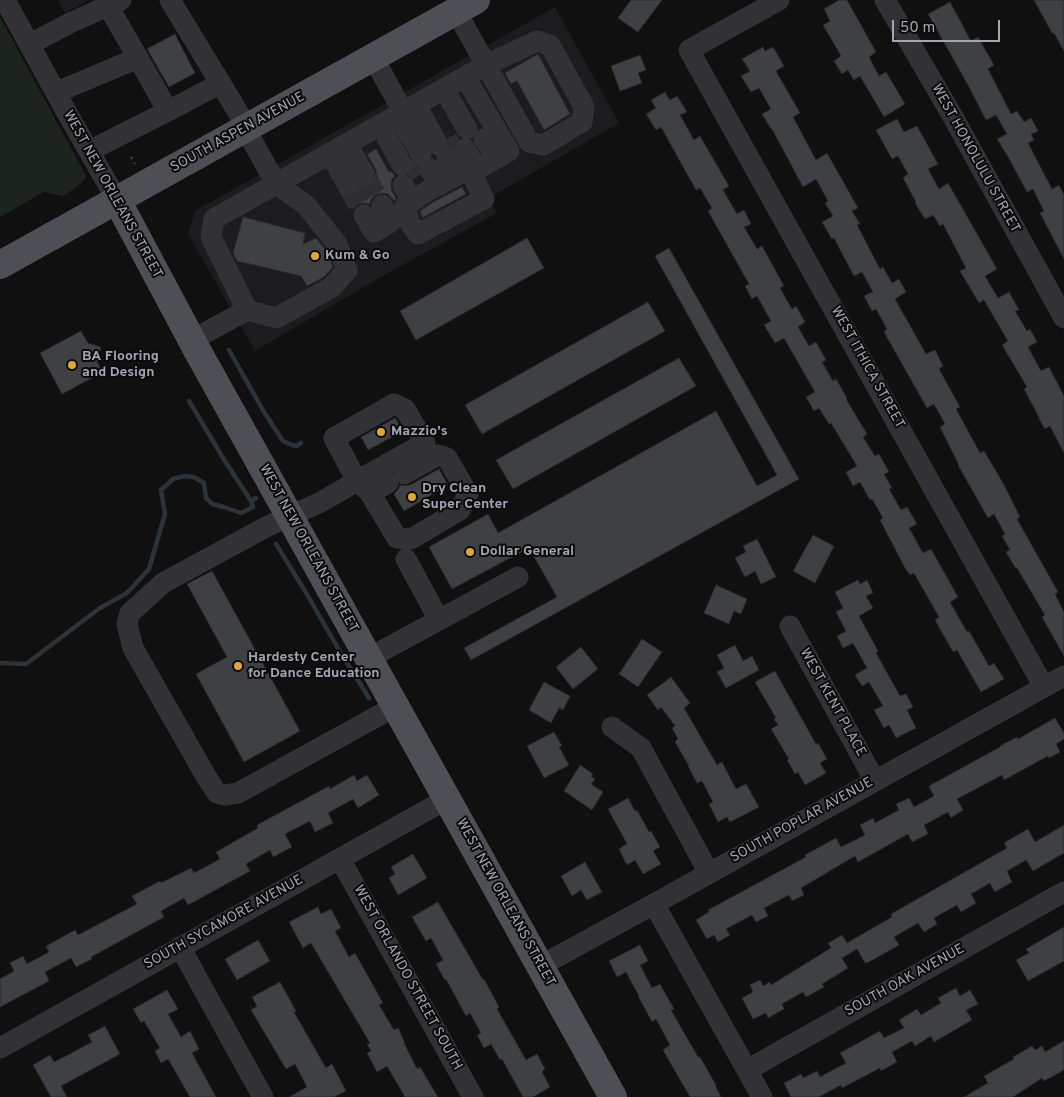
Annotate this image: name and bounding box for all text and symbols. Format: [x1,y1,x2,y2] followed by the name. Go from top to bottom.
[894,10,1002,42] scale bar
[900,19,935,38] text: 50 m
[927,82,1023,236] street label: WEST HONOLULU STREET
[168,89,308,177] street label: SOUTH ASPEN AVENUE
[59,108,165,282] street label: WEST NEW ORLEANS STREET
[325,248,390,264] place label: Kum & Go
[309,250,321,262] marker: Kum & Go
[826,304,908,432] street label: WEST ITHICA STREET
[82,349,159,382] place label: BA Flooring and Design
[66,359,78,371] marker: BA Flooring and Design
[391,424,448,440] place label: Mazzio's
[375,426,387,438] marker: Mazzio's
[255,462,361,636] street label: WEST NEW ORLEANS STREET
[422,481,508,514] place label: Dry Clean Super Center
[406,491,418,503] marker: Dry Clean Super Center
[480,544,574,560] place label: Dollar General
[464,546,476,558] marker: Dollar General
[795,646,869,760] street label: WEST KENT PLACE
[248,650,380,682] place label: Hardesty Center for Dance Education
[232,660,244,672] marker: Hardesty Center for Dance Education
[728,775,876,867] street label: SOUTH POPLAR AVENUE
[452,816,558,990] street label: WEST NEW ORLEANS STREET
[142,872,306,974] street label: SOUTH SYCAMORE AVENUE
[349,883,465,1073] street label: WEST ORLANDO STREET SOUTH
[842,941,968,1021] street label: SOUTH OAK AVENUE

